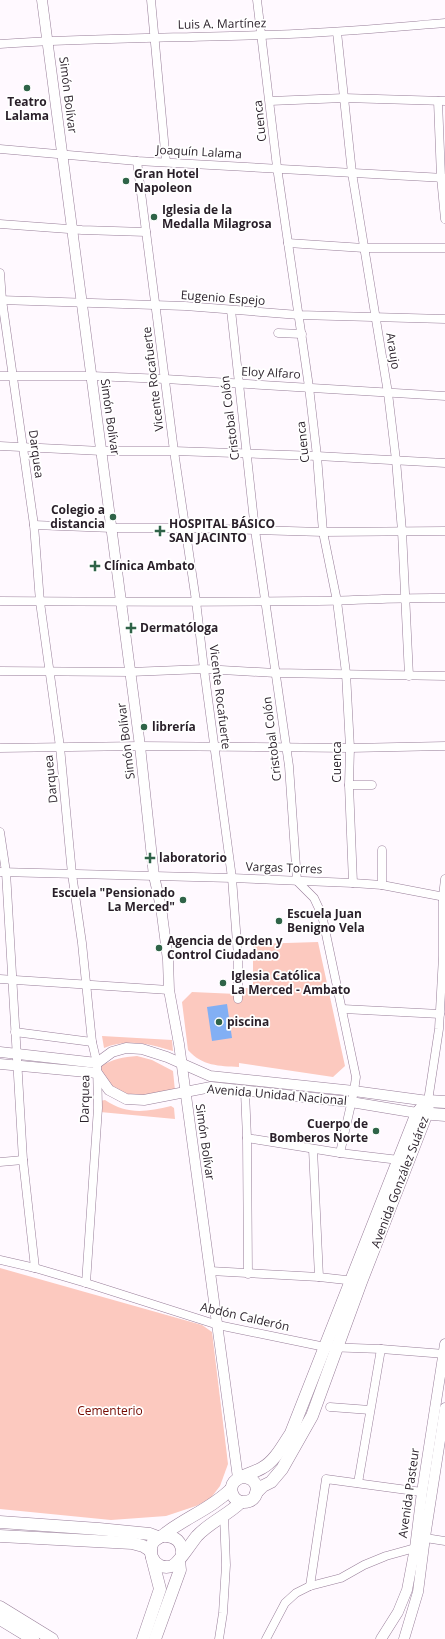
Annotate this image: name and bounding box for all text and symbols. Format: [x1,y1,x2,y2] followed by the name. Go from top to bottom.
[177,14,267,33] street label: Luis A. Martínez
[55,56,82,134] street label: Simón Bolívar
[22,83,32,93] marker: Teatro Lalama
[5,93,49,124] place label: Teatro Lalama
[249,100,270,143] street label: Cuenca
[155,141,242,162] street label: Joaquín Lalama
[134,165,199,196] place label: Gran Hotel Napoleon
[121,176,131,186] marker: Gran Hotel Napoleon
[162,201,272,232] place label: Iglesia de la Medalla Milagrosa
[149,212,159,222] marker: Iglesia de la Medalla Milagrosa
[180,286,266,309] street label: Eugenio Espejo
[138,326,167,432] street label: Vicente Rocafuerte
[382,331,405,370] street label: Araujo
[241,362,301,383] street label: Eloy Alfaro
[216,375,243,461] street label: Cristobal Colón
[97,378,124,456] street label: Simón Bolívar
[292,421,313,464] street label: Cuenca
[25,429,48,479] street label: Darquea
[50,501,105,532] place label: Colegio a distancia
[108,512,118,522] marker: Colegio a distancia
[169,515,275,546] place label: HOSPITAL BÁSICO SAN JACINTO
[154,525,166,537] marker: HOSPITAL BÁSICO SAN JACINTO
[104,557,195,574] place label: Clínica Ambato
[89,560,101,572] marker: Clínica Ambato
[140,619,218,636] place label: Dermatóloga
[125,622,137,634] marker: Dermatóloga
[206,644,235,750] street label: Vicente Rocafuerte
[258,696,285,782] street label: Cristobal Colón
[112,702,139,780] street label: Simón Bolívar
[152,718,196,735] place label: librería
[139,722,149,732] marker: librería
[328,741,345,783] street label: Cuenca
[40,754,61,804] street label: Darquea
[159,849,227,866] place label: laboratorio
[144,852,156,864] marker: laboratorio
[245,858,323,877] street label: Vargas Torres
[52,884,175,915] place label: Escuela "Pensionado La Merced"
[178,895,188,905] marker: Escuela "Pensionado La Merced"
[287,905,365,936] place label: Escuela Juan Benigno Vela
[274,916,284,926] marker: Escuela Juan Benigno Vela
[167,932,283,963] place label: Agencia de Orden y Control Ciudadano
[154,943,164,953] marker: Agencia de Orden y Control Ciudadano
[231,967,351,998] place label: Iglesia Católica La Merced - Ambato
[218,978,228,988] marker: Iglesia Católica La Merced - Ambato
[227,1013,269,1030] place label: piscina
[214,1017,224,1027] marker: piscina
[76,1075,93,1123] street label: Darquea
[206,1080,348,1109] street label: Avenida Unidad Nacional
[192,1103,219,1181] street label: Simón Bolívar
[367,1113,433,1250] street label: Avenida González Suárez
[269,1115,368,1146] place label: Cuerpo de Bomberos Norte
[371,1126,381,1136] marker: Cuerpo de Bomberos Norte
[199,1298,291,1335] street label: Abdón Calderón
[77,1402,143,1419] park label: Cementerio
[394,1447,423,1539] street label: Avenida Pasteur

